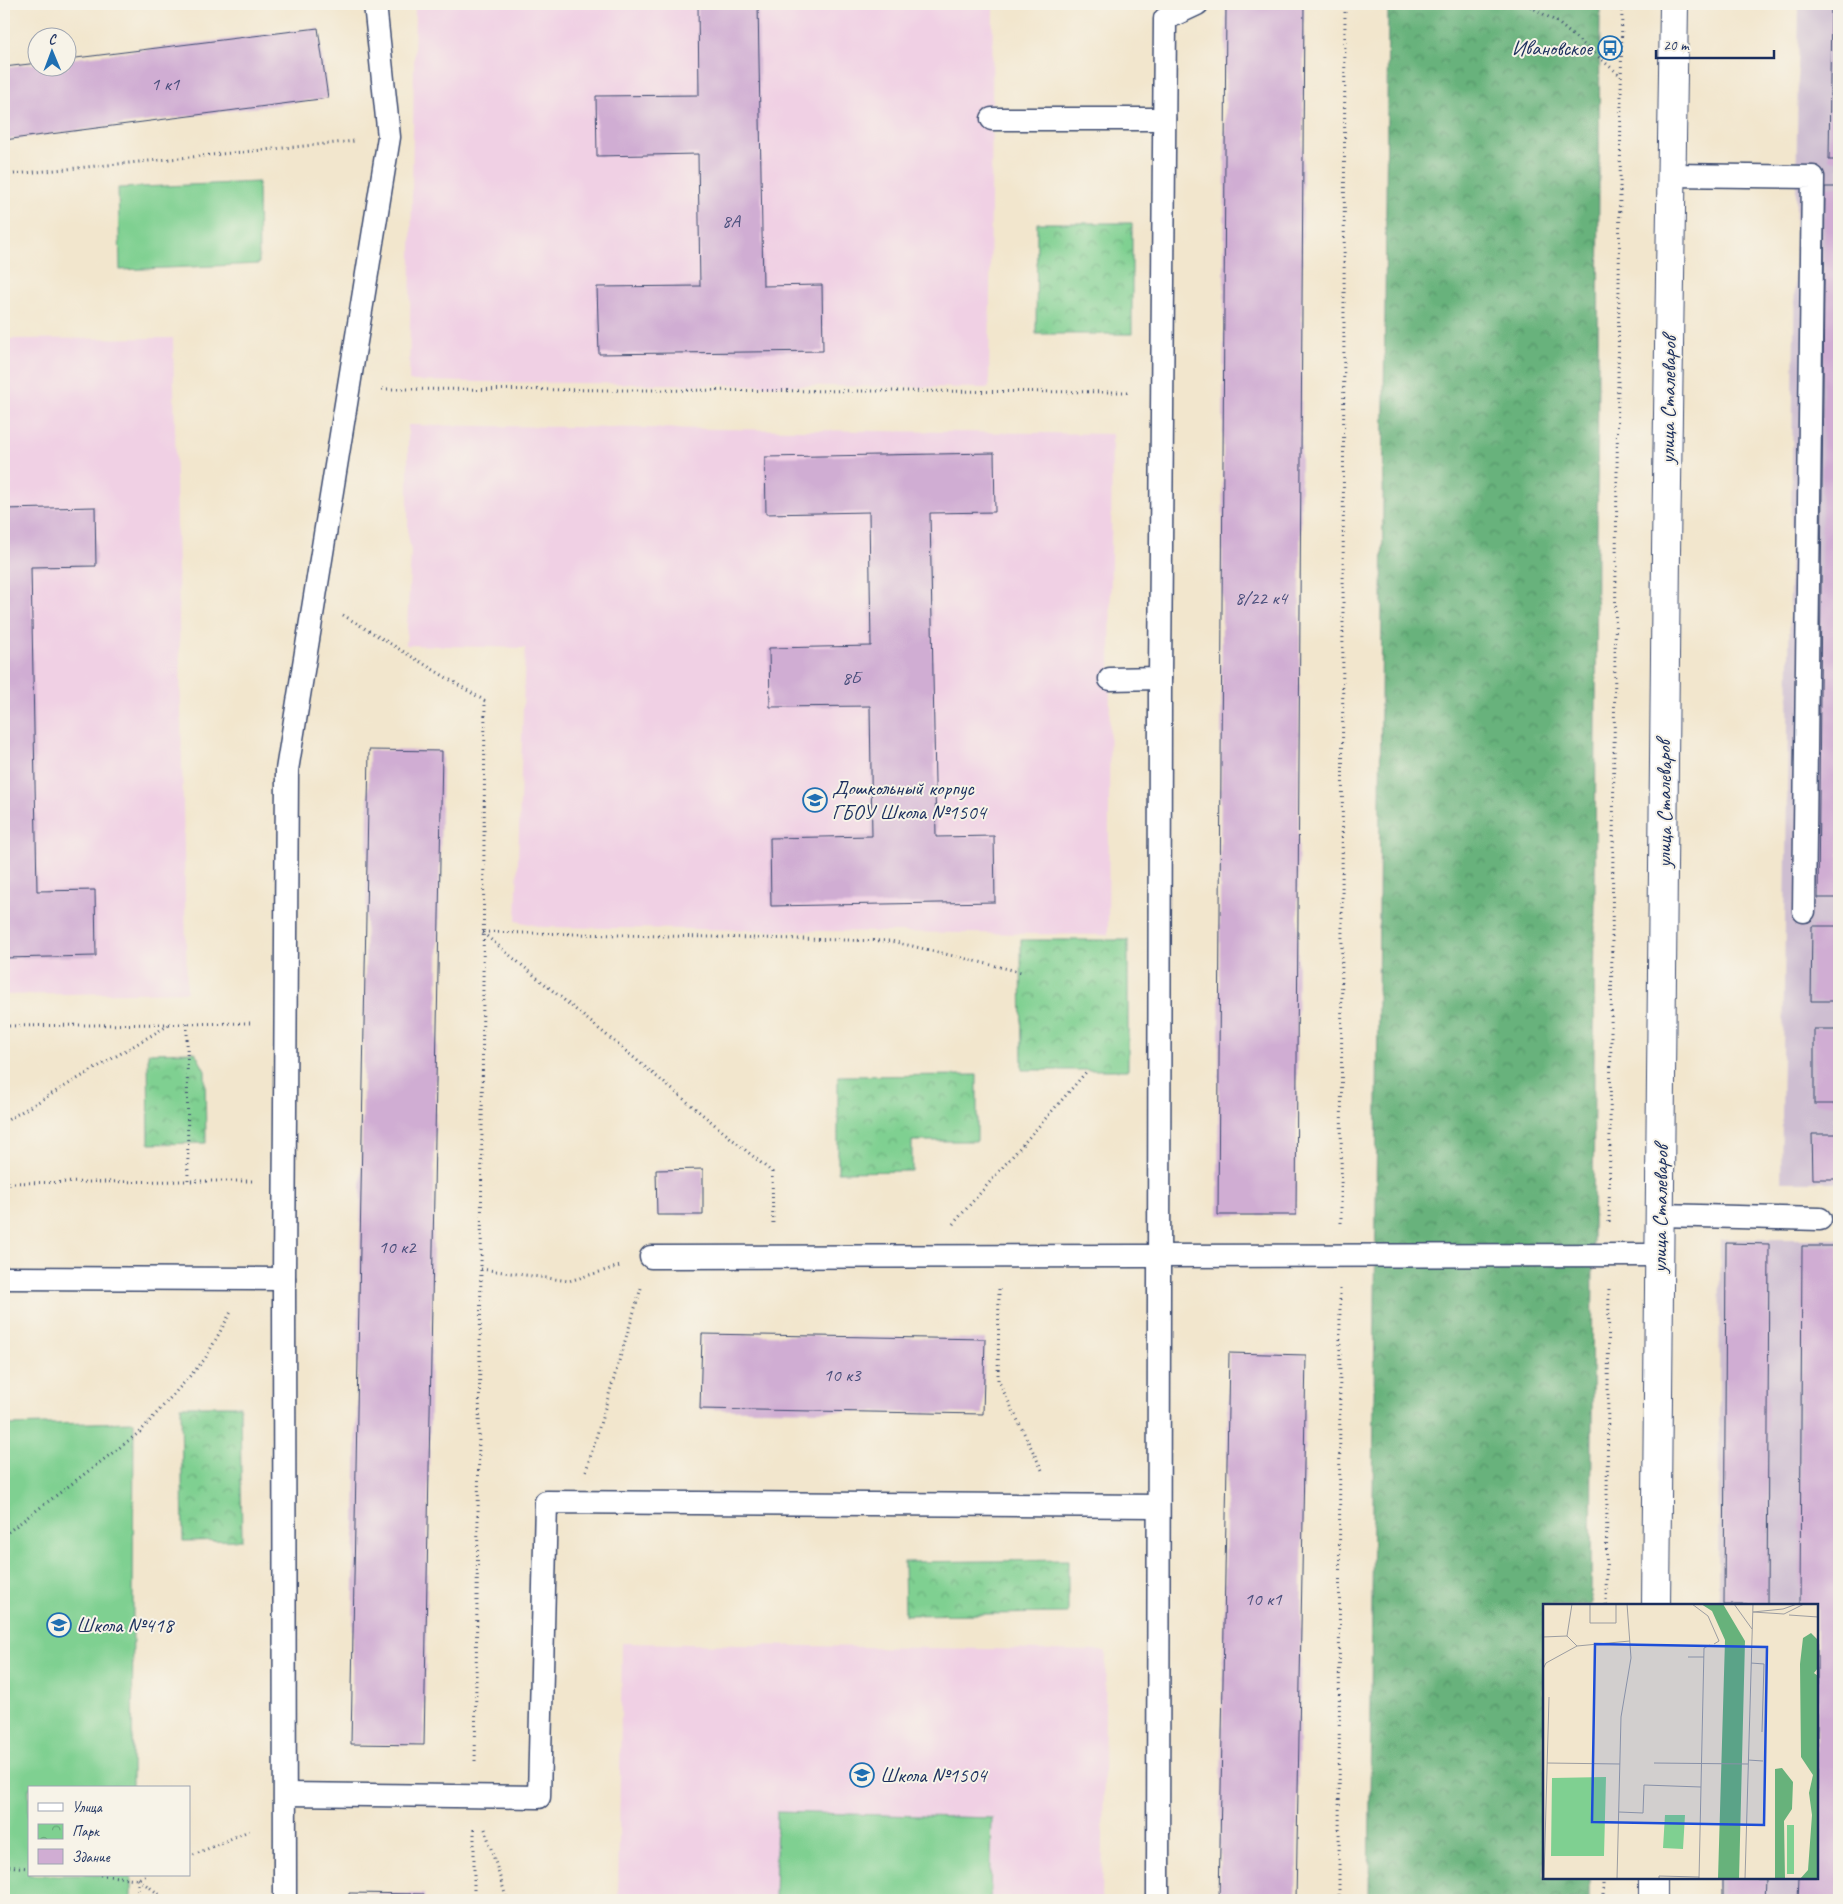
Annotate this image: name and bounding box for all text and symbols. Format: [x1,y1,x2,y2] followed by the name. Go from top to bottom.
[28,28,78,78] north arrow
[1656,28,1773,60] scale bar
[48,31,57,48] text: С
[1512,35,1594,61] place label: Ивановское
[1597,35,1623,61] bus stop icon: Ивановское
[1663,36,1690,55] text: 20 m
[151,72,181,96] house number: 1 к1
[722,209,742,233] house number: 8А
[1654,331,1682,466] street label: улица Сталеваров
[1235,586,1289,610] house number: 8/22 к4
[842,666,863,690] house number: 8Б
[1651,735,1677,870] street label: улица Сталеваров
[832,775,989,825] place label: Дошкольный корпус ГБОУ Школа №1504
[802,787,828,813] school or university icon: Дошкольный корпус ГБОУ Школа №1504
[1646,1140,1674,1275] street label: улица Сталеваров
[378,1235,417,1259] house number: 10 к2
[823,1363,862,1387] house number: 10 к3
[1244,1587,1283,1611] house number: 10 к1
[1543,1604,1818,1879] inset map
[46,1612,72,1638] school or university icon: Школа №418
[76,1612,176,1638] place label: Школа №418
[849,1762,875,1788] school or university icon: Школа №1504
[880,1762,989,1788] place label: Школа №1504
[28,1786,190,1876] legend
[72,1798,103,1817] text: Улица
[72,1822,100,1841] text: Парк
[72,1848,111,1867] text: Здание

